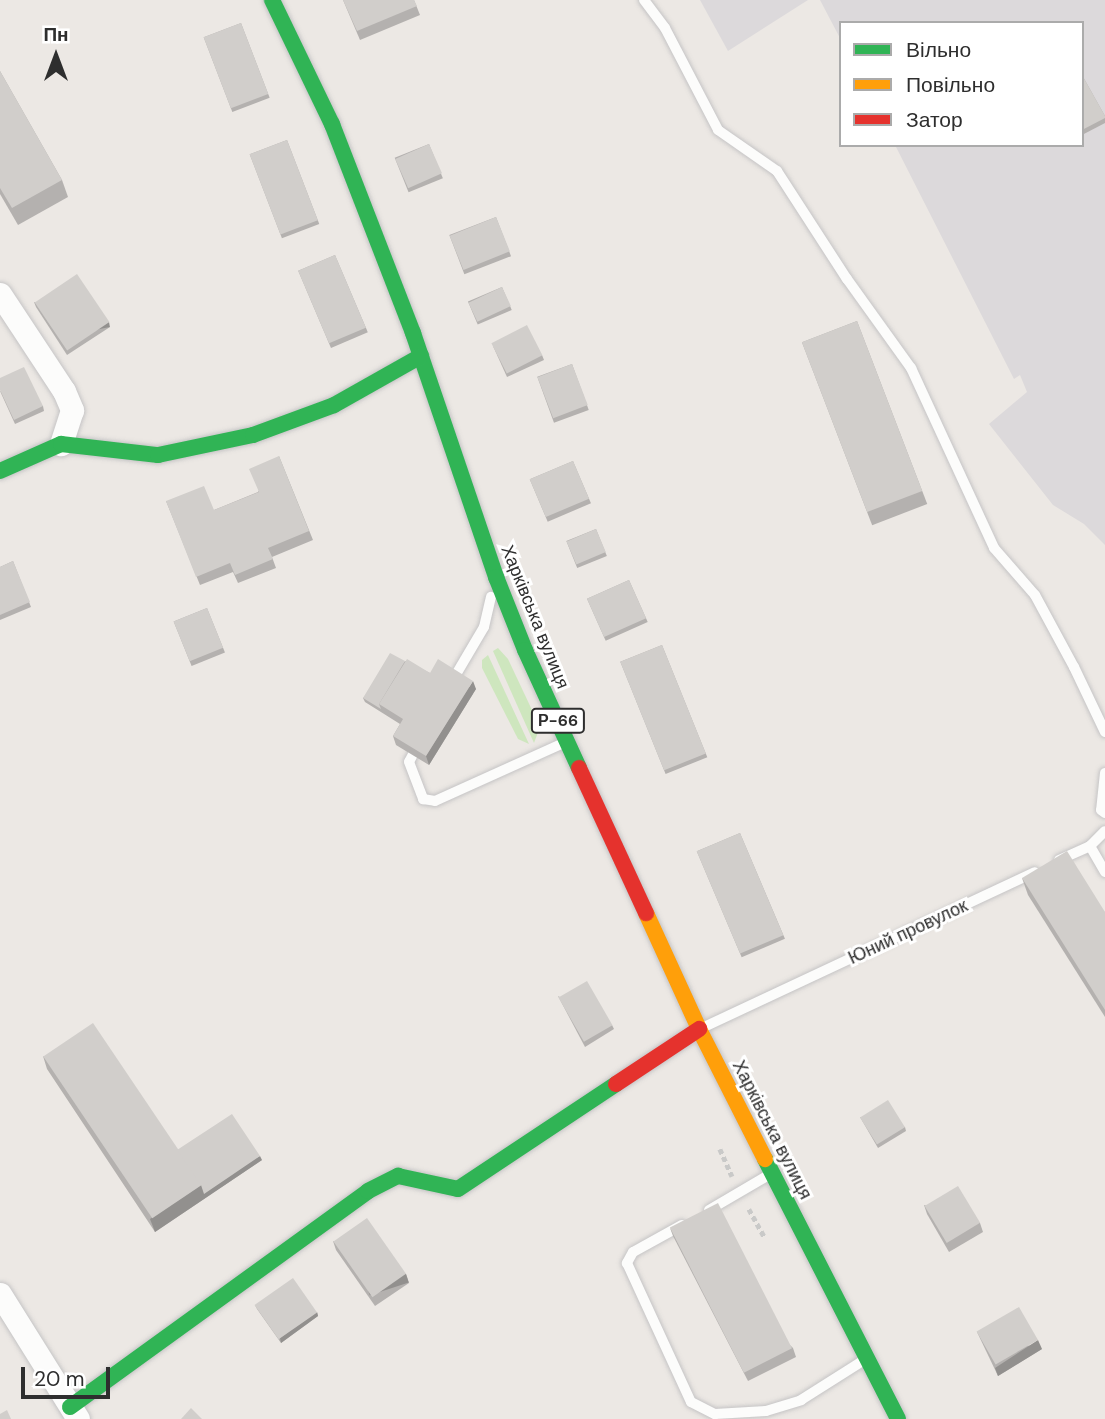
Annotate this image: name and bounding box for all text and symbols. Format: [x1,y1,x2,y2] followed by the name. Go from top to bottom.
[21,21,91,91] north arrow
[839,21,1084,147] legend
[43,22,69,47] text: Пн
[906,36,971,64] text: Вільно
[906,71,995,99] text: Повільно
[906,106,963,134] text: Затор
[496,542,574,692] street label: Харківська вулиця
[530,708,586,734] road number: Р-66
[845,895,971,969] street label: Юний провулок
[728,1057,816,1203] street label: Харківська вулиця
[24,1352,114,1396] scale bar
[34,1365,85,1393] text: 20 m

